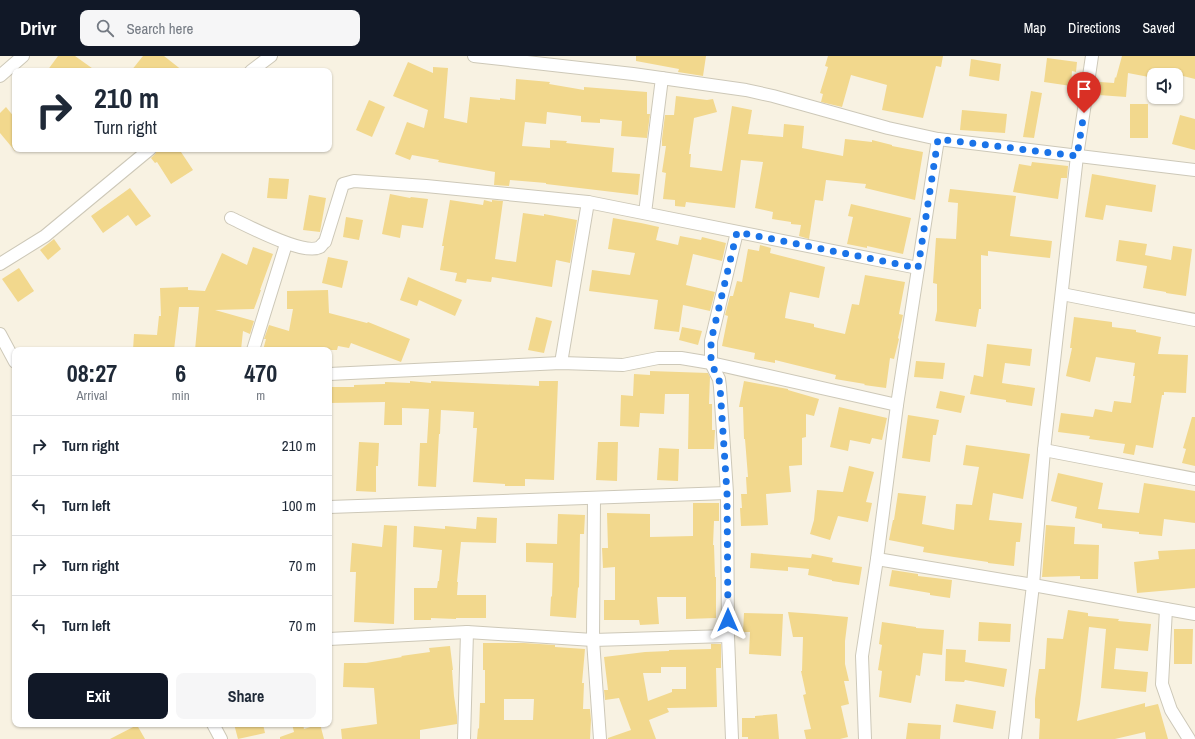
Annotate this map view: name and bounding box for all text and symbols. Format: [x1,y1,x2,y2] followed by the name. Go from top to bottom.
[80,10,360,46] search box
[20,15,56,41] text: Drivr
[94,17,116,39] icon: search
[126,18,193,39] text: Search here
[1024,19,1046,37] text: Map
[1068,19,1120,37] text: Directions
[1142,19,1175,37] text: Saved
[1147,68,1183,104] map controls
[1147,68,1183,104] button: sound
[1067,72,1101,113] pin
[1073,78,1095,100] icon: arrive
[94,79,159,117] text: 210 m
[28,84,80,136] icon: right
[94,115,157,140] text: Turn right
[67,357,117,389] text: 08:27
[175,357,186,389] text: 6
[244,357,277,389] text: 470
[77,387,107,404] text: Arrival
[172,387,190,404] text: min
[256,387,265,404] text: m
[28,435,50,457] icon: right
[62,435,119,456] text: Turn right
[282,435,316,456] text: 210 m
[28,495,50,517] icon: left
[62,495,110,516] text: Turn left
[282,495,316,516] text: 100 m
[28,555,50,577] icon: right
[62,555,119,576] text: Turn right
[289,555,316,576] text: 70 m
[707,599,749,641] position arrow
[28,615,50,637] icon: left
[62,615,110,636] text: Turn left
[289,615,316,636] text: 70 m
[28,673,168,719] button: Exit
[176,673,316,719] button: Share

